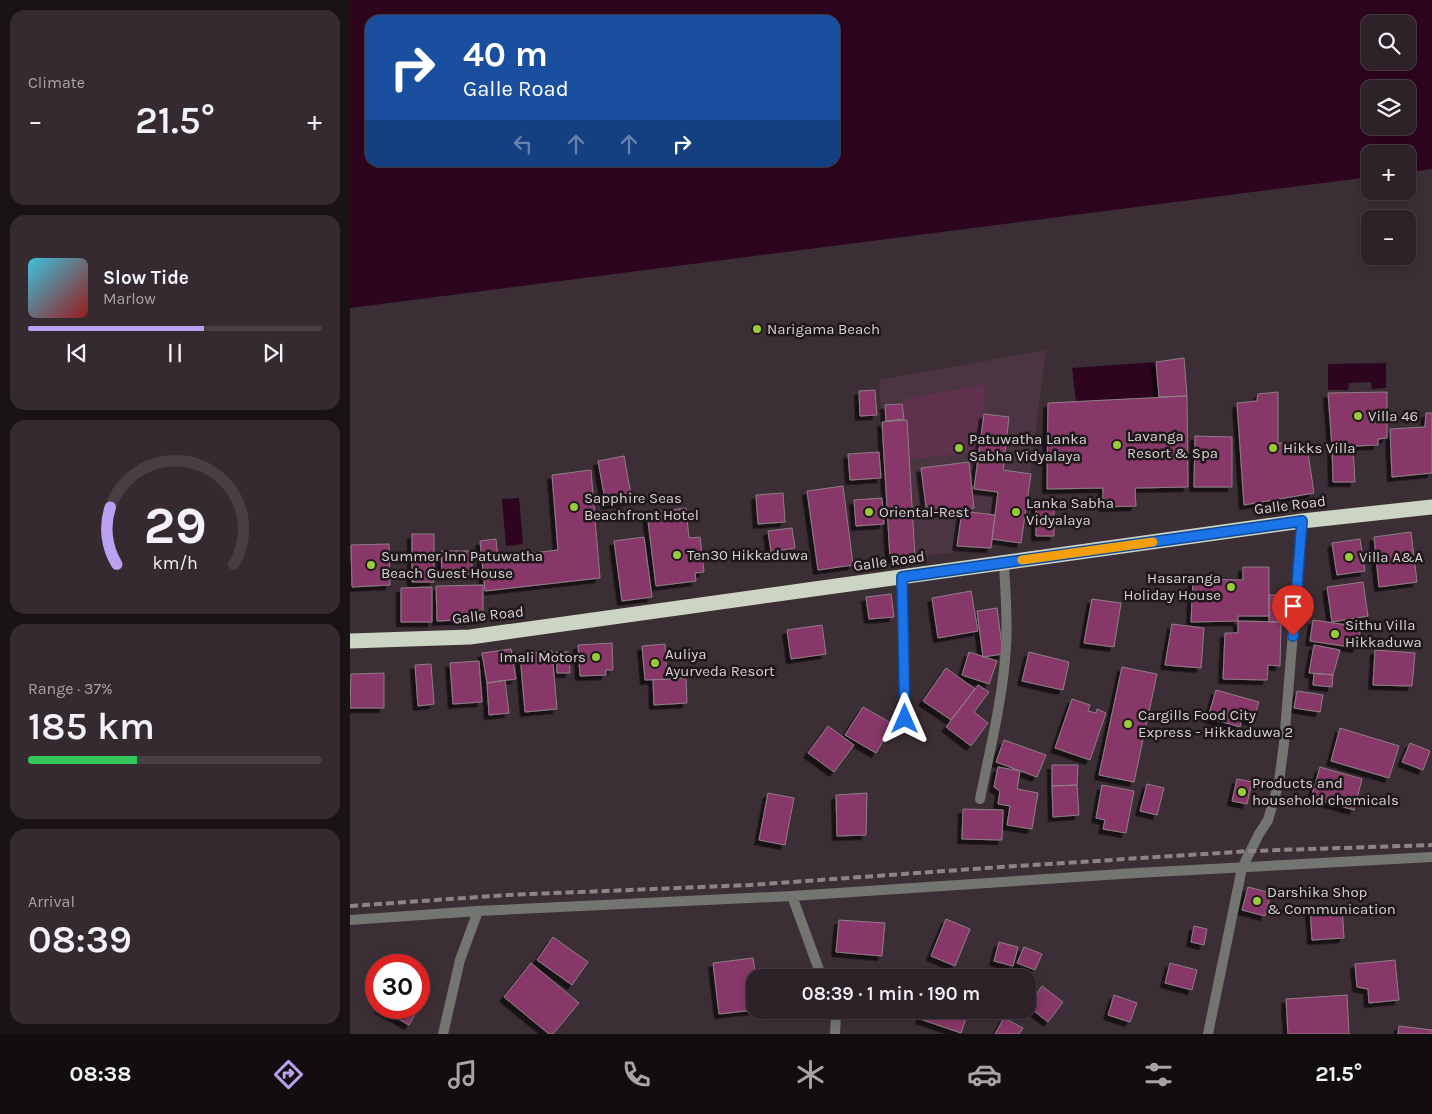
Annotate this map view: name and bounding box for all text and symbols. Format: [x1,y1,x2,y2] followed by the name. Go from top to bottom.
[1361,15,1416,265] map controls
[1361,15,1416,70] button: search
[463,34,548,75] text: 40 m
[380,35,445,100] icon: right
[28,73,85,92] text: Climate
[463,76,569,102] text: Galle Road
[1361,80,1416,135] button: layers
[135,98,215,143] text: 21.5°
[28,104,43,137] text: −
[307,104,322,137] text: +
[509,130,537,158] icon: left
[562,130,590,158] icon: ahead
[615,130,643,158] icon: ahead
[668,130,696,158] icon: right
[1361,145,1416,200] button: +
[1361,210,1416,265] button: −
[103,267,189,289] text: Slow Tide
[103,289,156,308] text: Marlow
[767,320,880,338] place label: Narigama Beach
[751,323,763,335] marker: Narigama Beach
[63,339,91,367] icon: previous
[161,339,189,367] icon: pause
[259,339,287,367] icon: next
[1368,407,1418,425] place label: Villa 46
[1352,410,1364,422] marker: Villa 46
[1127,427,1218,462] place label: Lavanga Resort & Spa
[969,430,1087,465] place label: Patuwatha Lanka Sabha Vidyalaya
[1111,439,1123,451] marker: Lavanga Resort & Spa
[1283,439,1355,457] place label: Hikks Villa
[953,442,965,454] marker: Patuwatha Lanka Sabha Vidyalaya
[1267,442,1279,454] marker: Hikks Villa
[584,489,699,524] place label: Sapphire Seas Beachfront Hotel
[1253,492,1327,518] street label: Galle Road
[1026,494,1114,529] place label: Lanka Sabha Vidyalaya
[143,495,207,556] text: 29
[568,501,580,513] marker: Sapphire Seas Beachfront Hotel
[879,503,969,521] place label: Oriental-Rest
[863,506,875,518] marker: Oriental-Rest
[1010,506,1022,518] marker: Lanka Sabha Vidyalaya
[687,546,808,564] place label: Ten30 Hikkaduwa
[381,547,543,582] place label: Summer Inn Patuwatha Beach Guest House
[852,547,926,575] street label: Galle Road
[1359,548,1423,566] place label: Villa A&A
[671,549,683,561] marker: Ten30 Hikkaduwa
[1343,551,1355,563] marker: Villa A&A
[152,553,198,574] text: km/h
[365,559,377,571] marker: Summer Inn Patuwatha Beach Guest House
[1124,569,1221,604] place label: Hasaranga Holiday House
[1225,581,1237,593] marker: Hasaranga Holiday House
[1272,585,1314,636] pin
[1279,592,1307,620] icon: arrive
[451,602,525,628] street label: Galle Road
[1345,616,1422,651] place label: Sithu Villa Hikkaduwa
[1329,628,1341,640] marker: Sithu Villa Hikkaduwa
[665,645,775,680] place label: Auliya Ayurveda Resort
[499,648,586,666] place label: Imali Motors
[590,651,602,663] marker: Imali Motors
[649,657,661,669] marker: Auliya Ayurveda Resort
[28,679,113,698] text: Range · 37%
[878,692,930,744] position arrow
[28,704,155,749] text: 185 km
[1138,706,1293,741] place label: Cargills Food City Express - Hikkaduwa 2
[1122,718,1134,730] marker: Cargills Food City Express - Hikkaduwa 2
[1252,774,1399,809] place label: Products and household chemicals
[1236,786,1248,798] marker: Products and household chemicals
[1267,883,1396,918] place label: Darshika Shop & Communication
[28,892,75,911] text: Arrival
[1251,895,1263,907] marker: Darshika Shop & Communication
[28,917,132,962] text: 08:39
[365,954,430,1019] speed limit sign: 30
[802,983,980,1005] text: 08:39 · 1 min · 190 m
[271,1057,306,1092] icon: directions
[445,1057,480,1092] icon: music
[619,1057,654,1092] icon: phone
[793,1057,828,1092] icon: climate
[967,1057,1002,1092] icon: car
[1141,1057,1176,1092] icon: filters
[70,1061,132,1087] text: 08:38
[1315,1061,1362,1087] text: 21.5°

